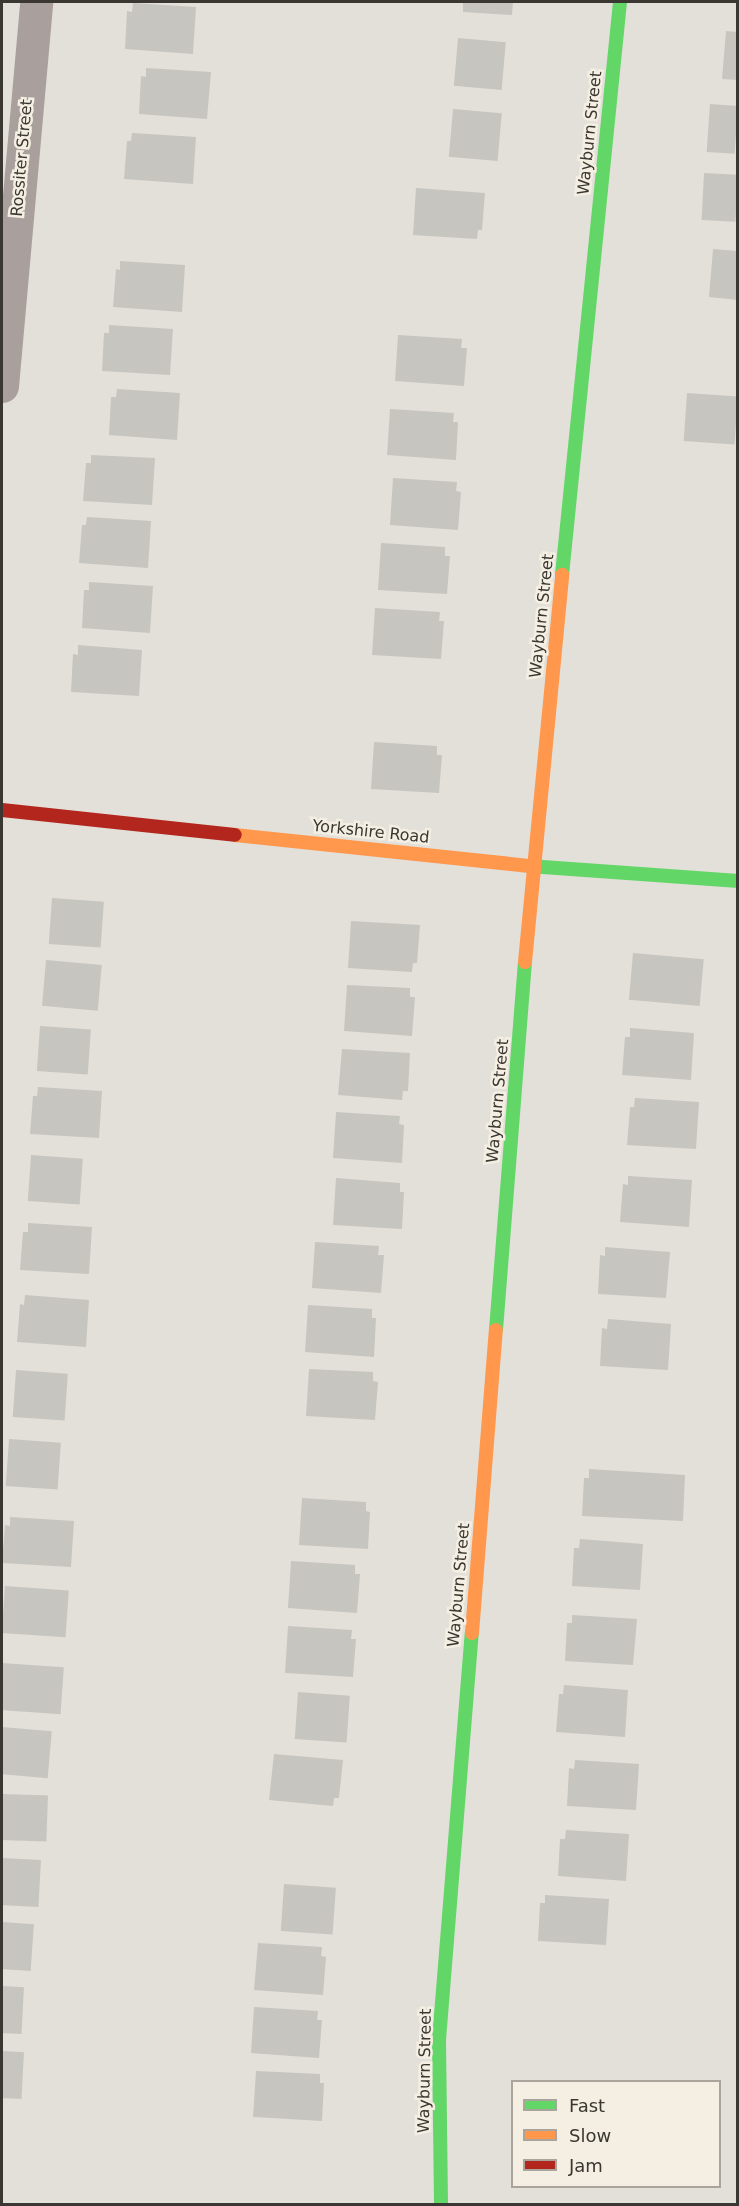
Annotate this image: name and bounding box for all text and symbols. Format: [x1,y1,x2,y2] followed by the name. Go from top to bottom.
[574,70,606,196] street label: Wayburn Street
[7,99,37,217] street label: Rossiter Street
[526,553,558,679] street label: Wayburn Street
[312,816,430,848] street label: Yorkshire Road
[483,1038,513,1164] street label: Wayburn Street
[444,1522,474,1648] street label: Wayburn Street
[414,2009,436,2133] street label: Wayburn Street
[511,2080,721,2188] legend
[569,2095,605,2116] text: Fast
[569,2125,611,2146] text: Slow
[569,2155,603,2176] text: Jam

